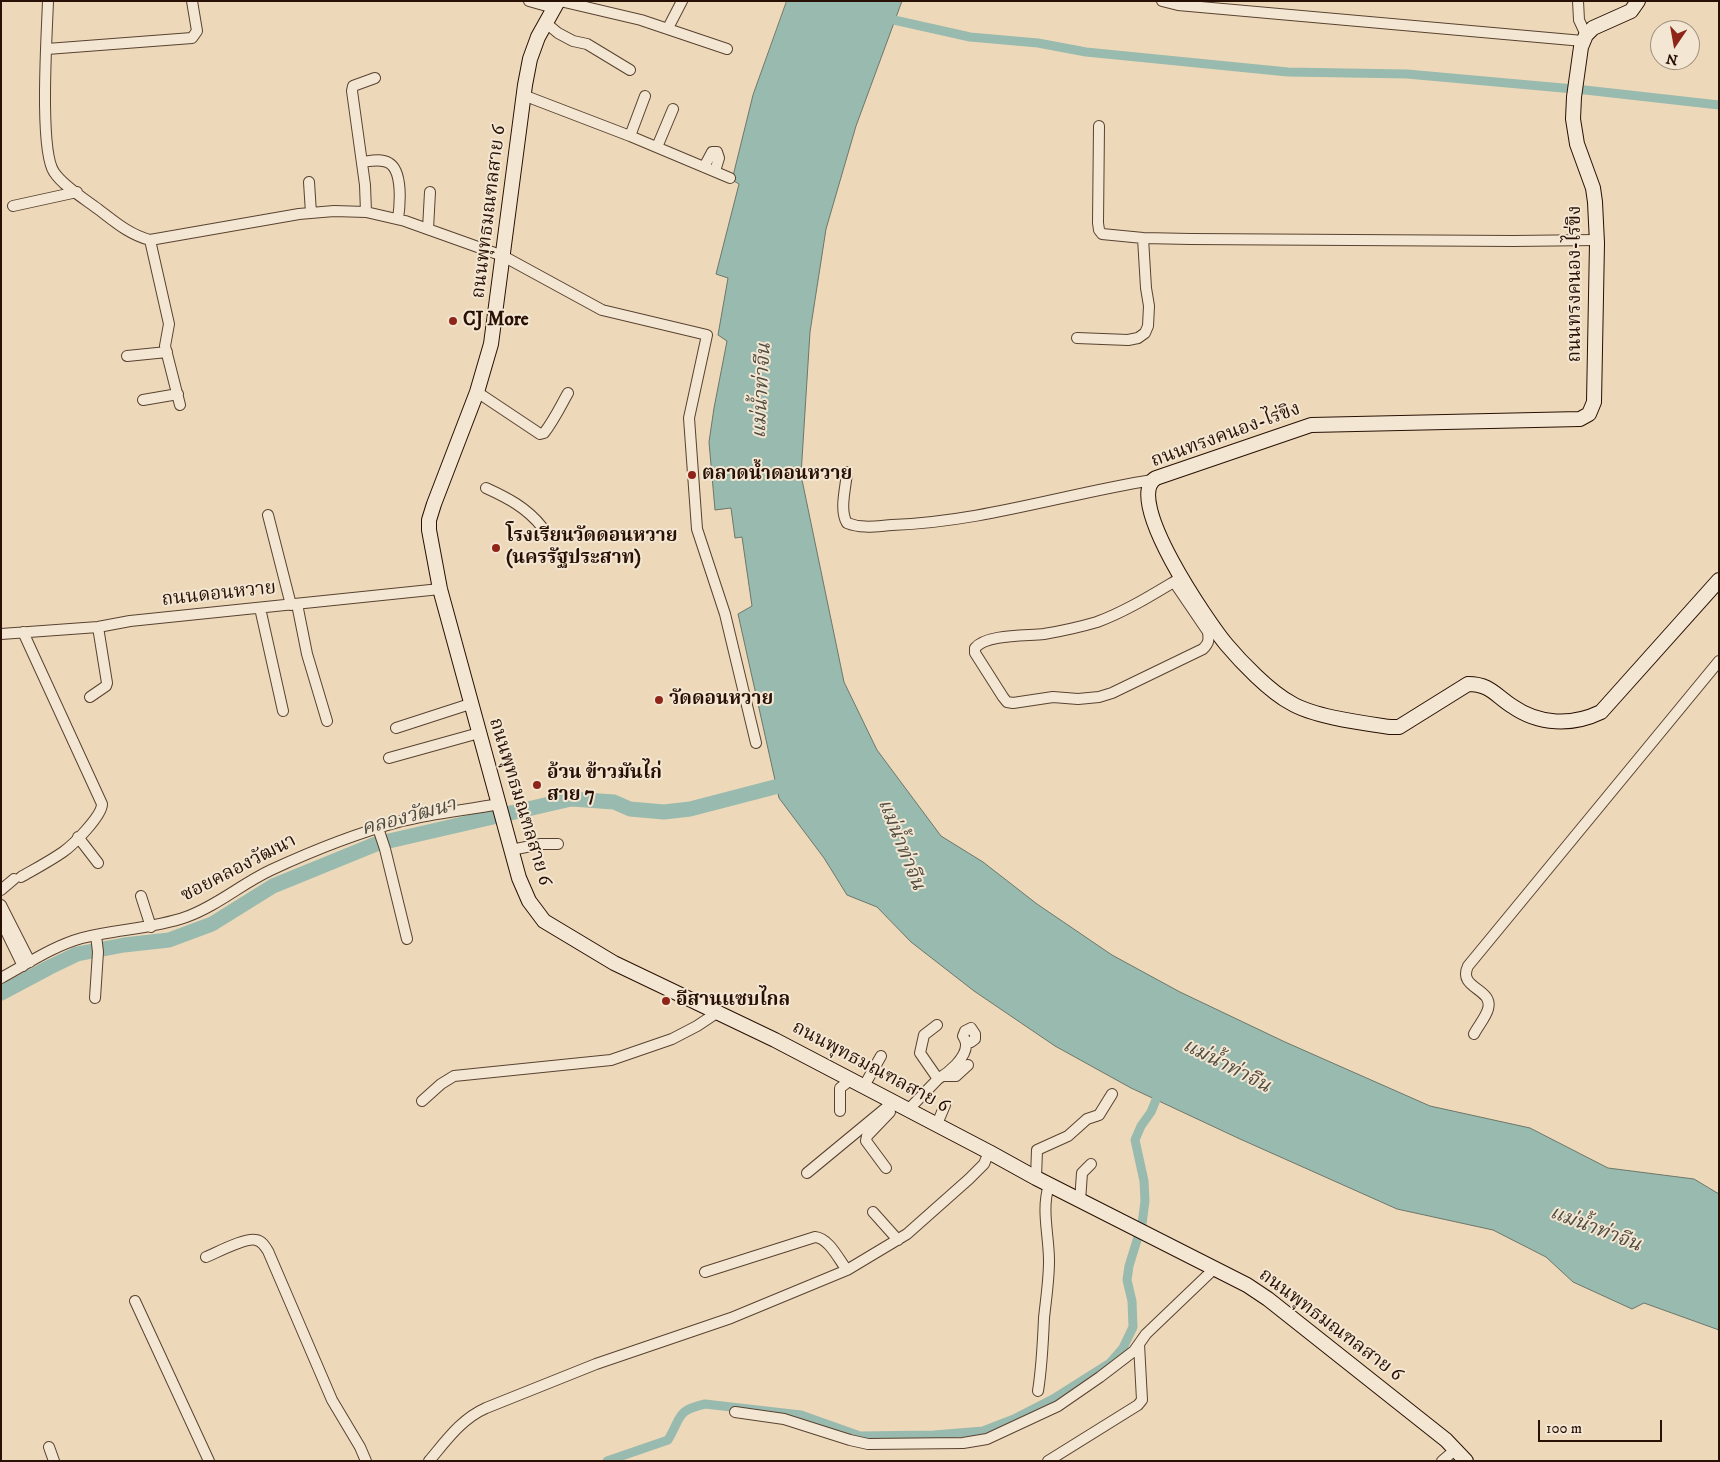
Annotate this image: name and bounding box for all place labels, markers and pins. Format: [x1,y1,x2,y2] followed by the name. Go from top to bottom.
[463,310,529,332] place label: CJ More
[447,315,459,327] marker: CJ More
[702,464,852,486] place label: ตลาดน้ำดอนหวาย
[686,469,698,481] marker: ตลาดน้ำดอนหวาย
[506,526,678,570] place label: โรงเรียนวัดดอนหวาย (นครรัฐประสาท)
[490,542,502,554] marker: โรงเรียนวัดดอนหวาย (นครรัฐประสาท)
[669,689,773,711] place label: วัดดอนหวาย
[653,694,665,706] marker: วัดดอนหวาย
[547,763,662,807] place label: อ้วน ข้าวมันไก่ สาย 7
[531,779,543,791] marker: อ้วน ข้าวมันไก่ สาย 7
[676,990,790,1012] place label: อีสานแซบไกล
[660,995,672,1007] marker: อีสานแซบไกล

